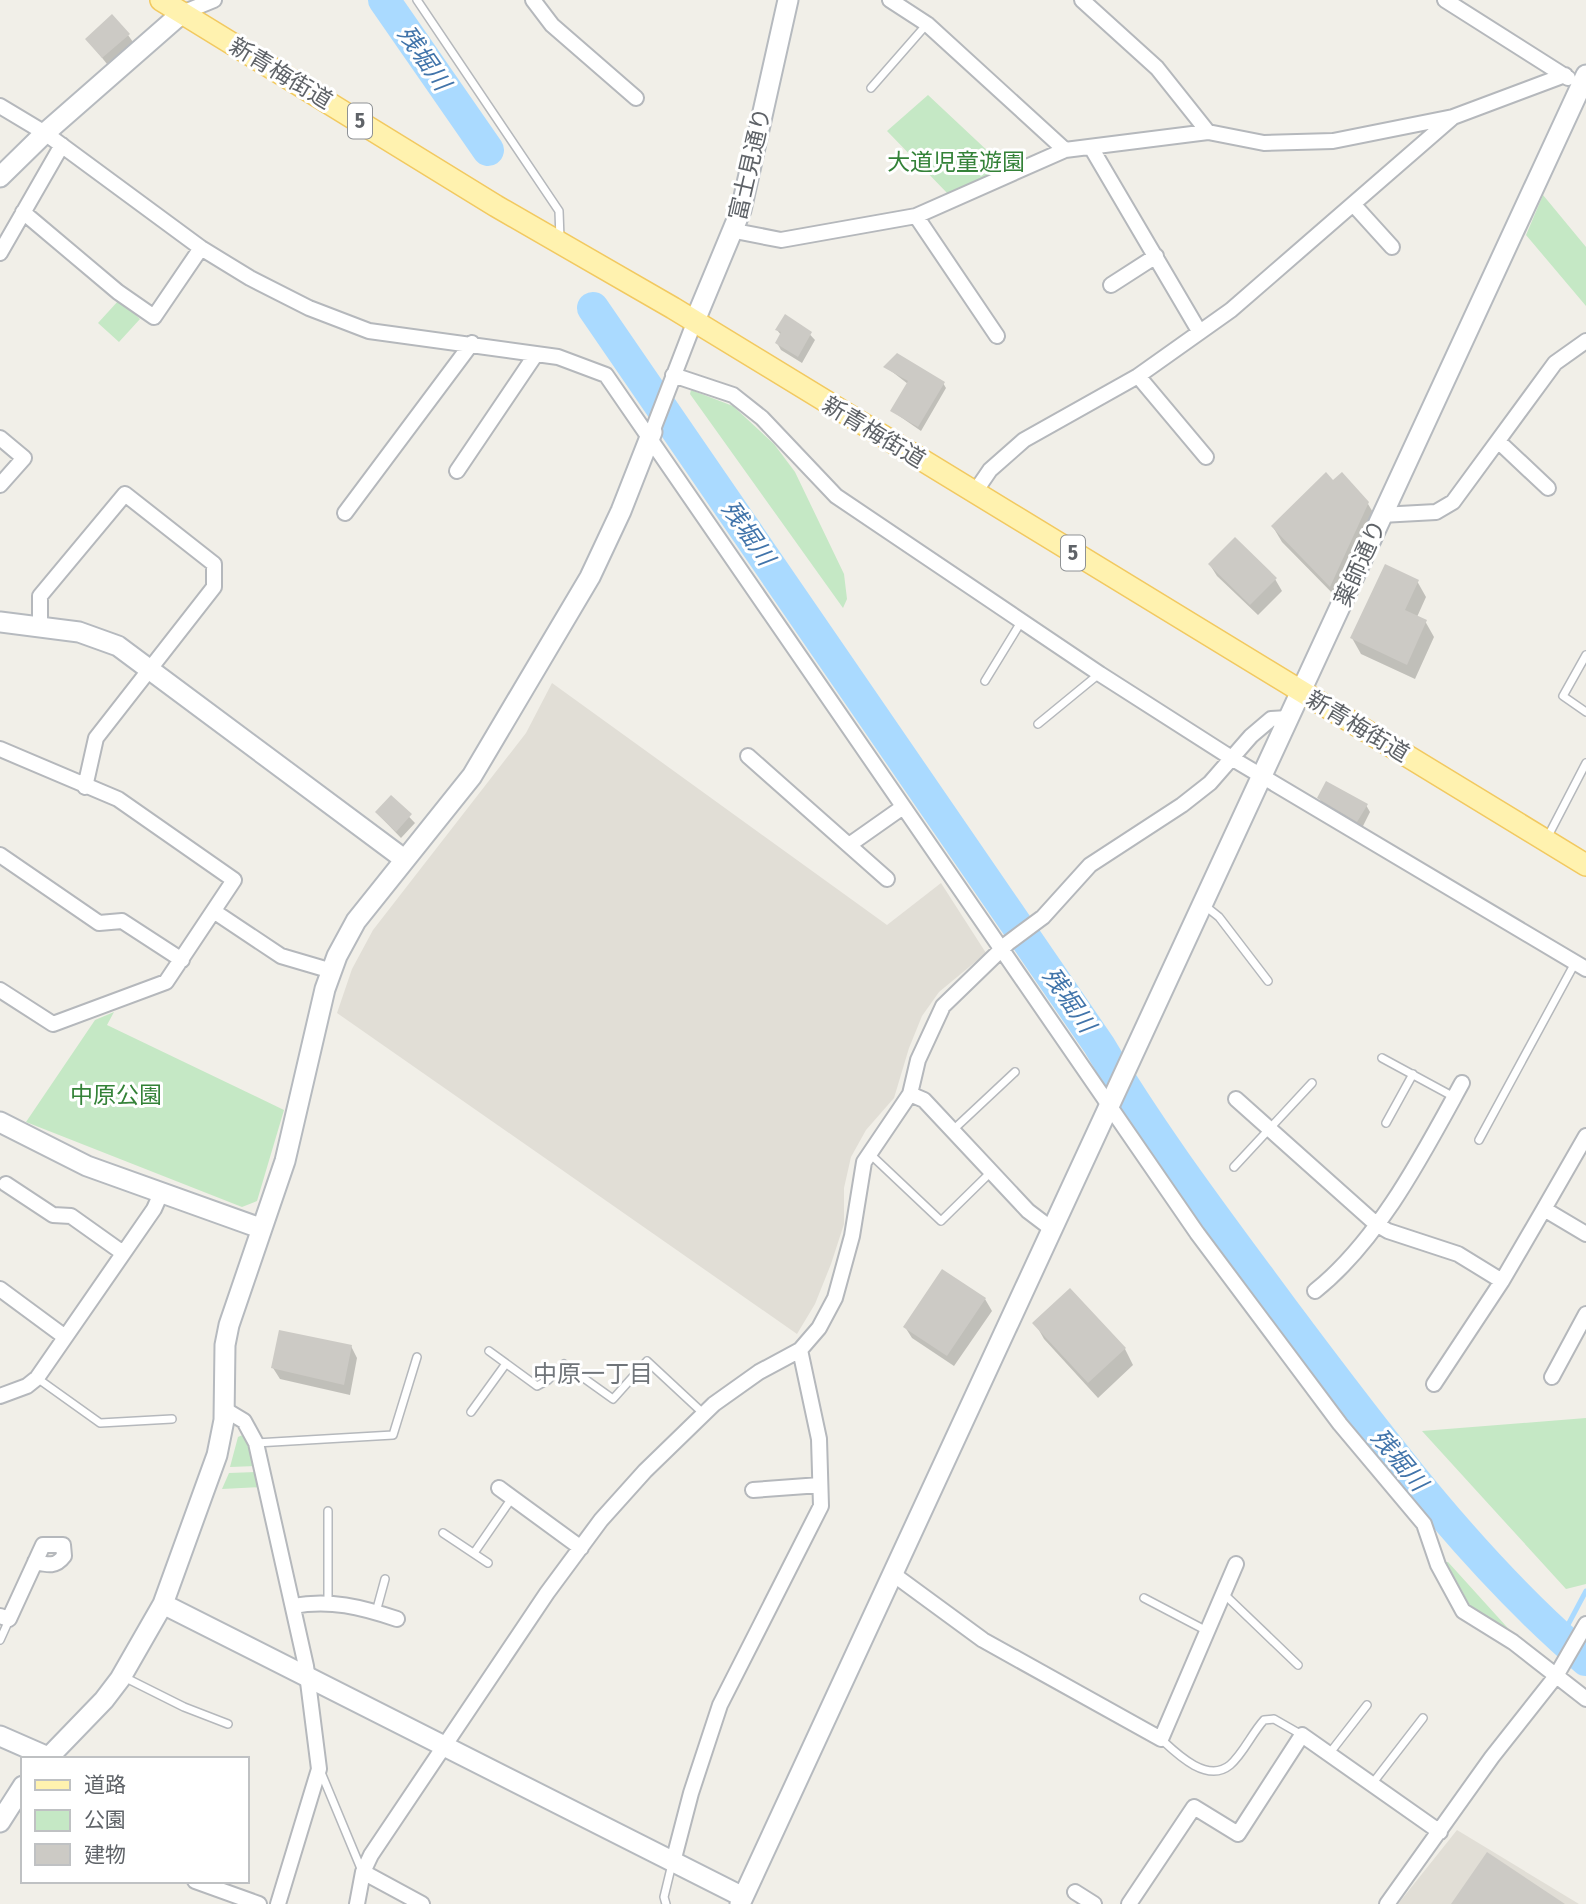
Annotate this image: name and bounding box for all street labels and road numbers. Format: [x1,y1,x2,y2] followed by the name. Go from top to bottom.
[225,31,337,115] street label: 新青梅街道
[348,104,372,138] road number: 5
[723,105,777,223] street label: 富士見通り
[818,390,930,474] street label: 新青梅街道
[1329,515,1391,611] street label: 薬師通り
[1061,536,1085,570] road number: 5
[1302,684,1414,768] street label: 新青梅街道

